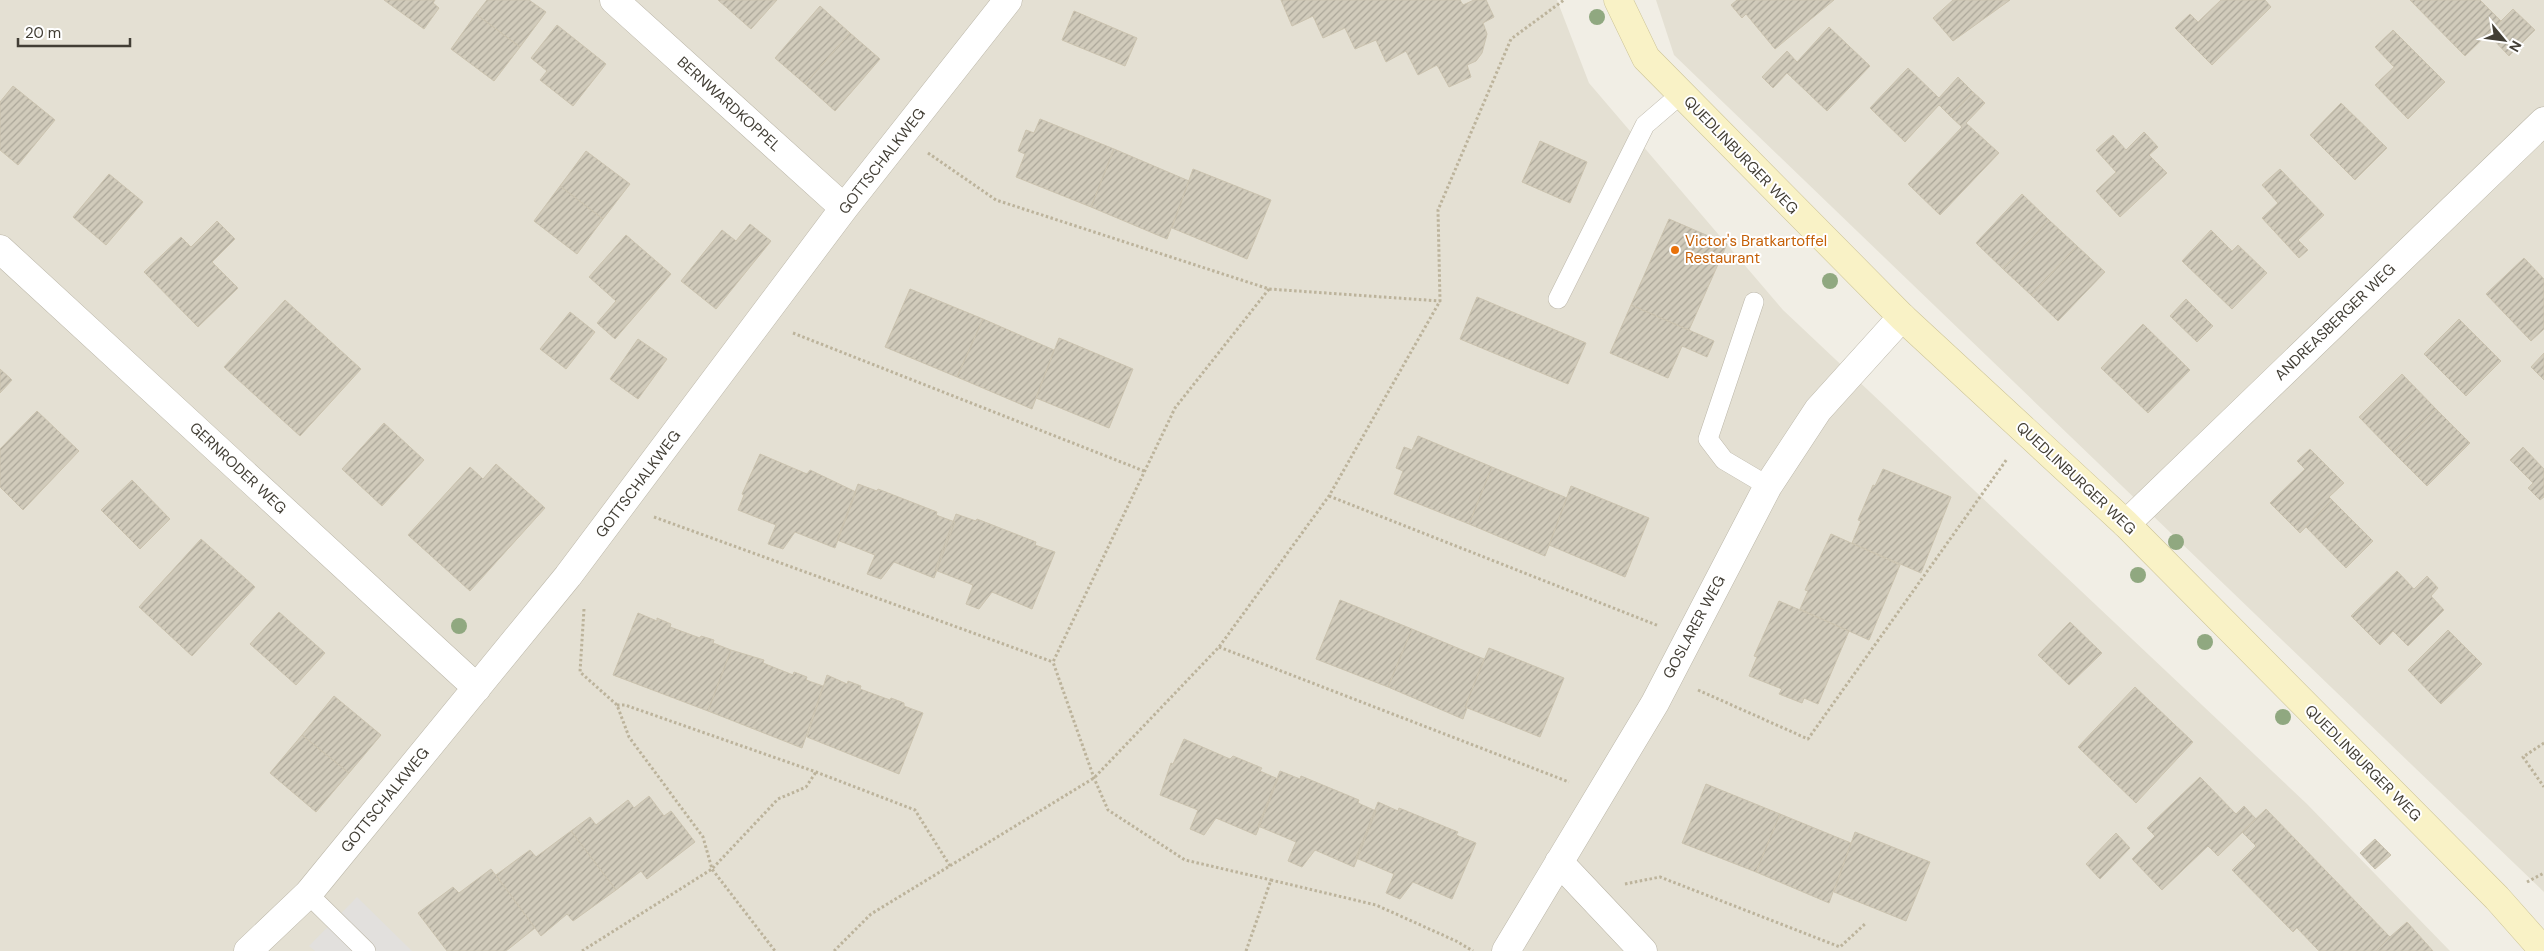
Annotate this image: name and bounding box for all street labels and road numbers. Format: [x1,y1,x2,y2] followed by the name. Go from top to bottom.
[673,52,785,156] street label: BERNWARDKOPPEL
[1679,92,1803,218] street label: QUEDLINBURGER WEG
[834,104,930,218] street label: GOTTSCHALKWEG
[2270,259,2400,385] street label: ANDREASBERGER WEG
[2012,417,2140,539] street label: QUEDLINBURGER WEG
[185,418,291,518] street label: GERNRODER WEG
[591,426,685,542] street label: GOTTSCHALKWEG
[1658,572,1730,682] street label: GOSLARER WEG
[2300,700,2426,826] street label: QUEDLINBURGER WEG
[336,743,434,857] street label: GOTTSCHALKWEG

